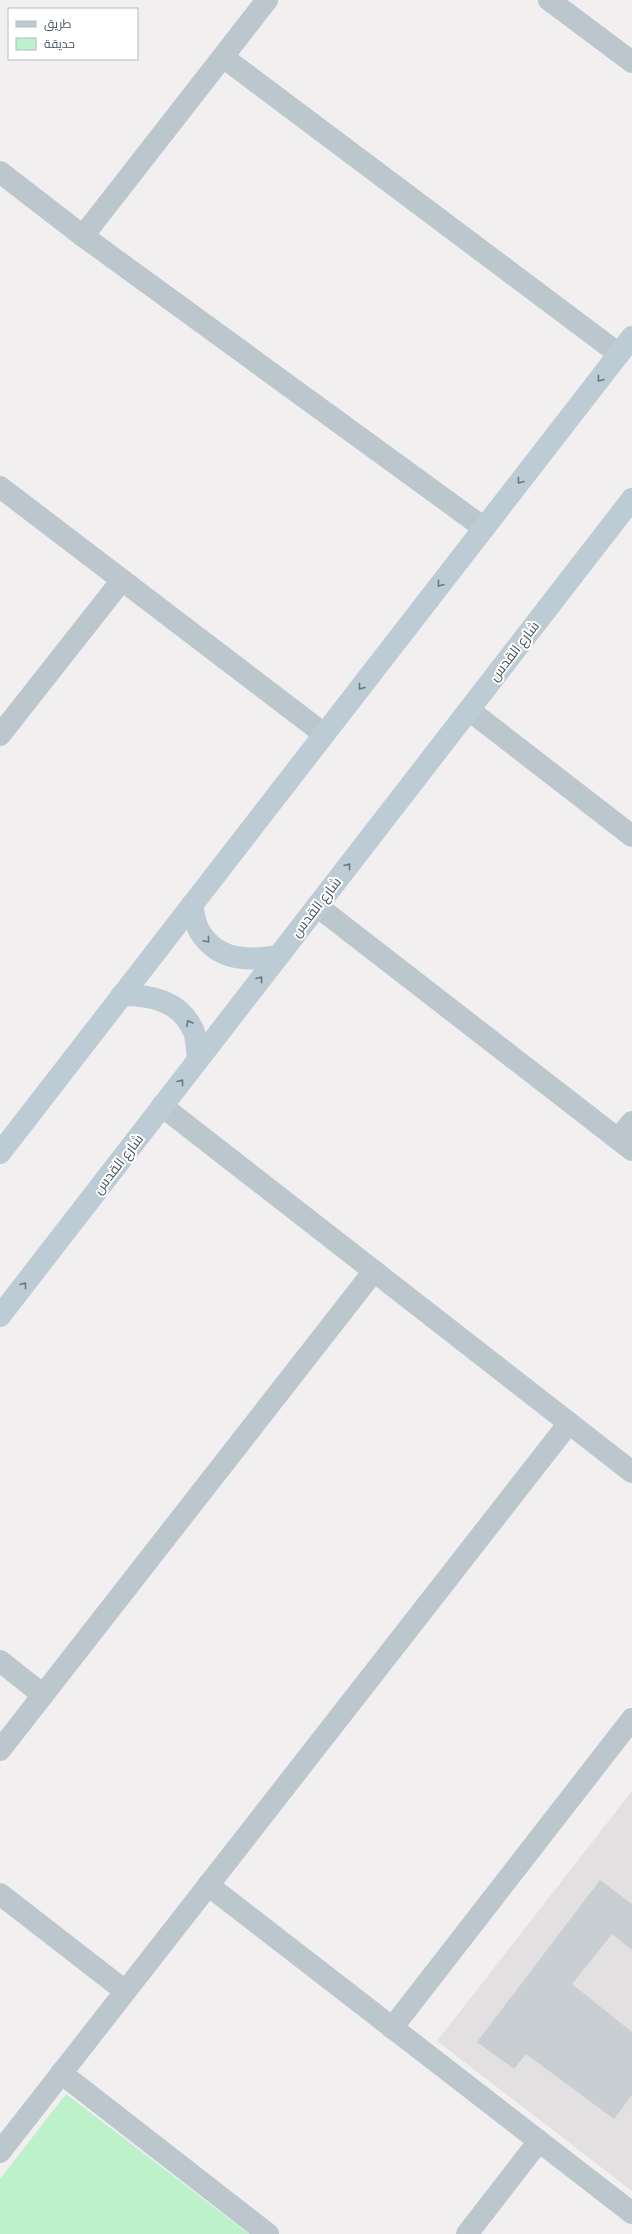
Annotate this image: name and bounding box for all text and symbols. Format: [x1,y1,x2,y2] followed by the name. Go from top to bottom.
[8,8,138,60] legend
[44,16,72,32] text: طريق
[44,36,75,52] text: حديقة
[597,374,604,381] one-way arrow
[518,477,525,484] one-way arrow
[438,580,445,587] one-way arrow
[485,617,543,685] street label: شارع القدس
[358,683,365,690] one-way arrow
[343,863,350,870] one-way arrow
[287,873,345,941] street label: شارع القدس
[202,936,209,943] one-way arrow
[255,977,262,984] one-way arrow
[186,1020,193,1027] one-way arrow
[176,1080,183,1087] one-way arrow
[89,1130,147,1198] street label: شارع القدس
[19,1282,26,1289] one-way arrow

